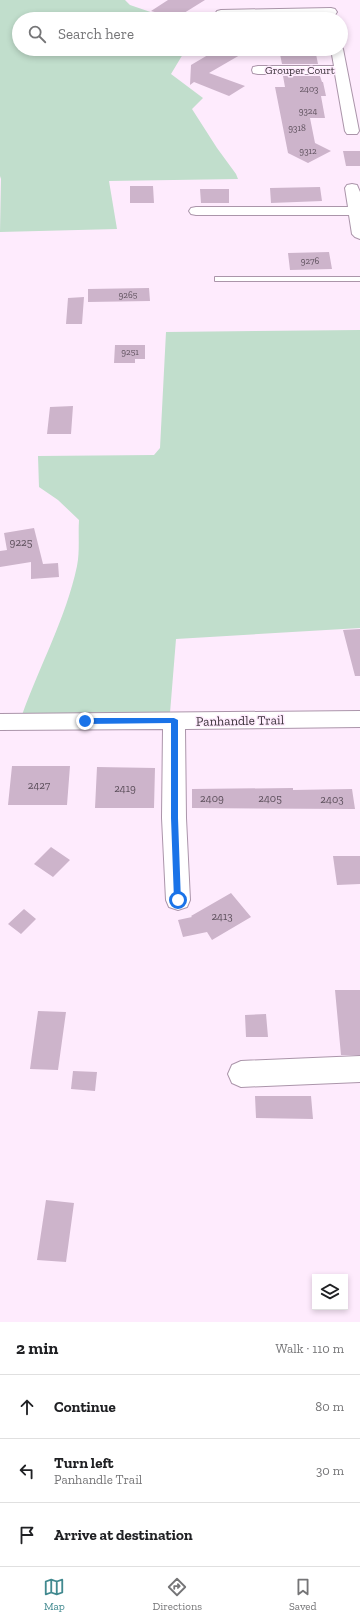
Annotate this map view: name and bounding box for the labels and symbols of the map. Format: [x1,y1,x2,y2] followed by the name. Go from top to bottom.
[265,64,336,77] street label: Grouper Court
[299,84,319,94] house number: 2403
[299,106,317,116] house number: 9324
[288,123,306,133] house number: 9318
[299,146,317,156] house number: 9312
[301,256,319,266] house number: 9276
[119,290,138,300] house number: 9265
[121,347,139,357] house number: 9251
[10,536,33,549] house number: 9225
[76,712,94,730] route end
[196,712,285,729] street label: Panhandle Trail
[28,779,50,792] house number: 2427
[114,782,136,795] house number: 2419
[200,792,224,805] house number: 2409
[258,792,282,805] house number: 2405
[320,793,344,806] house number: 2403
[169,891,187,909] route start
[211,910,233,923] house number: 2413

